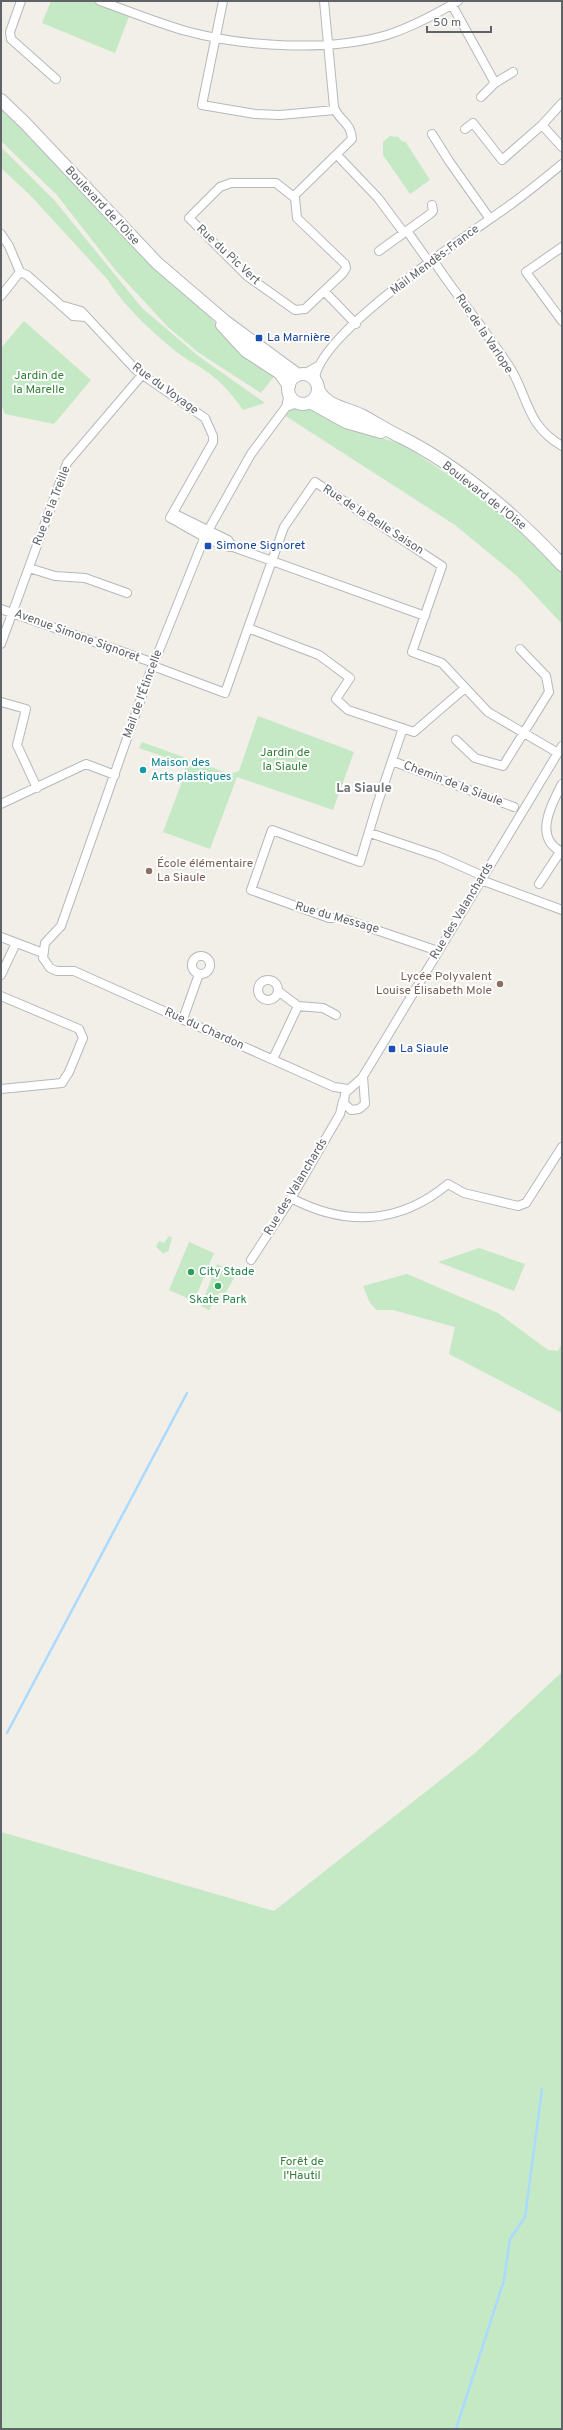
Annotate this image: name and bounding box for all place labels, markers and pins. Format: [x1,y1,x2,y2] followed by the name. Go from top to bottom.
[267,330,330,346] place label: La Marnière
[254,333,264,343] marker: La Marnière
[216,538,305,554] place label: Simone Signoret
[203,541,213,551] marker: Simone Signoret
[151,755,231,785] place label: Maison des Arts plastiques
[138,765,148,775] marker: Maison des Arts plastiques
[157,856,253,886] place label: École élémentaire La Siaule
[144,866,154,876] marker: École élémentaire La Siaule
[376,969,492,999] place label: Lycée Polyvalent Louise Élisabeth Mole
[495,979,505,989] marker: Lycée Polyvalent Louise Élisabeth Mole
[400,1041,449,1057] place label: La Siaule
[387,1044,397,1054] marker: La Siaule
[199,1264,254,1280] place label: City Stade
[186,1267,196,1277] marker: City Stade
[213,1281,223,1291] marker: Skate Park
[189,1292,247,1308] place label: Skate Park

